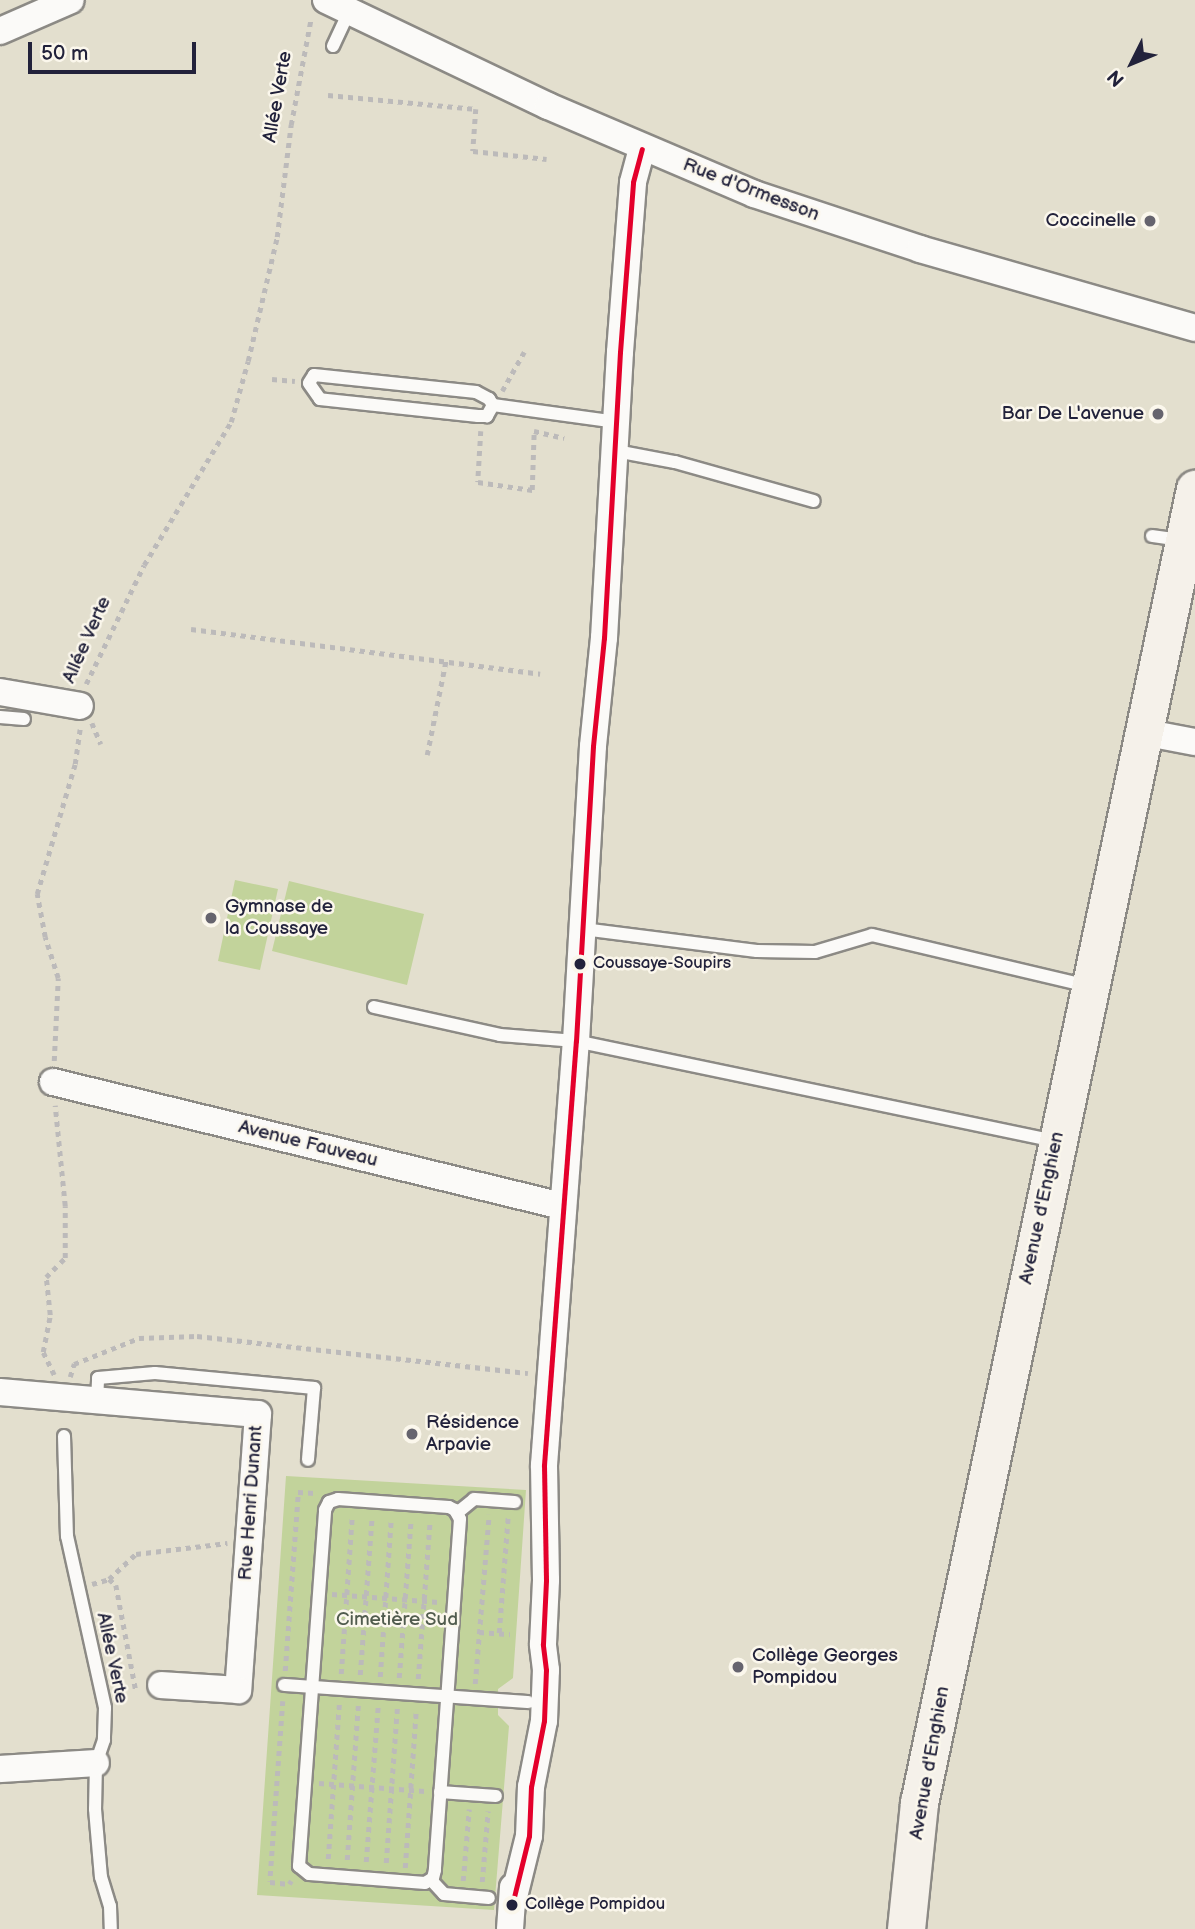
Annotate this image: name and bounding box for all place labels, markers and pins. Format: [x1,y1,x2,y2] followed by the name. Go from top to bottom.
[1045,210,1136,232] place label: Coccinelle
[1142,213,1158,229] marker: Coccinelle
[1001,403,1144,425] place label: Bar De L'avenue
[1150,406,1166,422] marker: Bar De L'avenue
[225,896,333,940] place label: Gymnase de la Coussaye
[203,910,219,926] marker: Gymnase de la Coussaye
[593,954,731,974] place label: Coussaye-Soupirs
[573,957,587,971] marker: Coussaye-Soupirs
[426,1412,519,1456] place label: Résidence Arpavie
[404,1426,420,1442] marker: Résidence Arpavie
[752,1645,898,1689] place label: Collège Georges Pompidou
[730,1659,746,1675] marker: Collège Georges Pompidou
[525,1895,665,1915] place label: Collège Pompidou
[505,1898,519,1912] marker: Collège Pompidou

